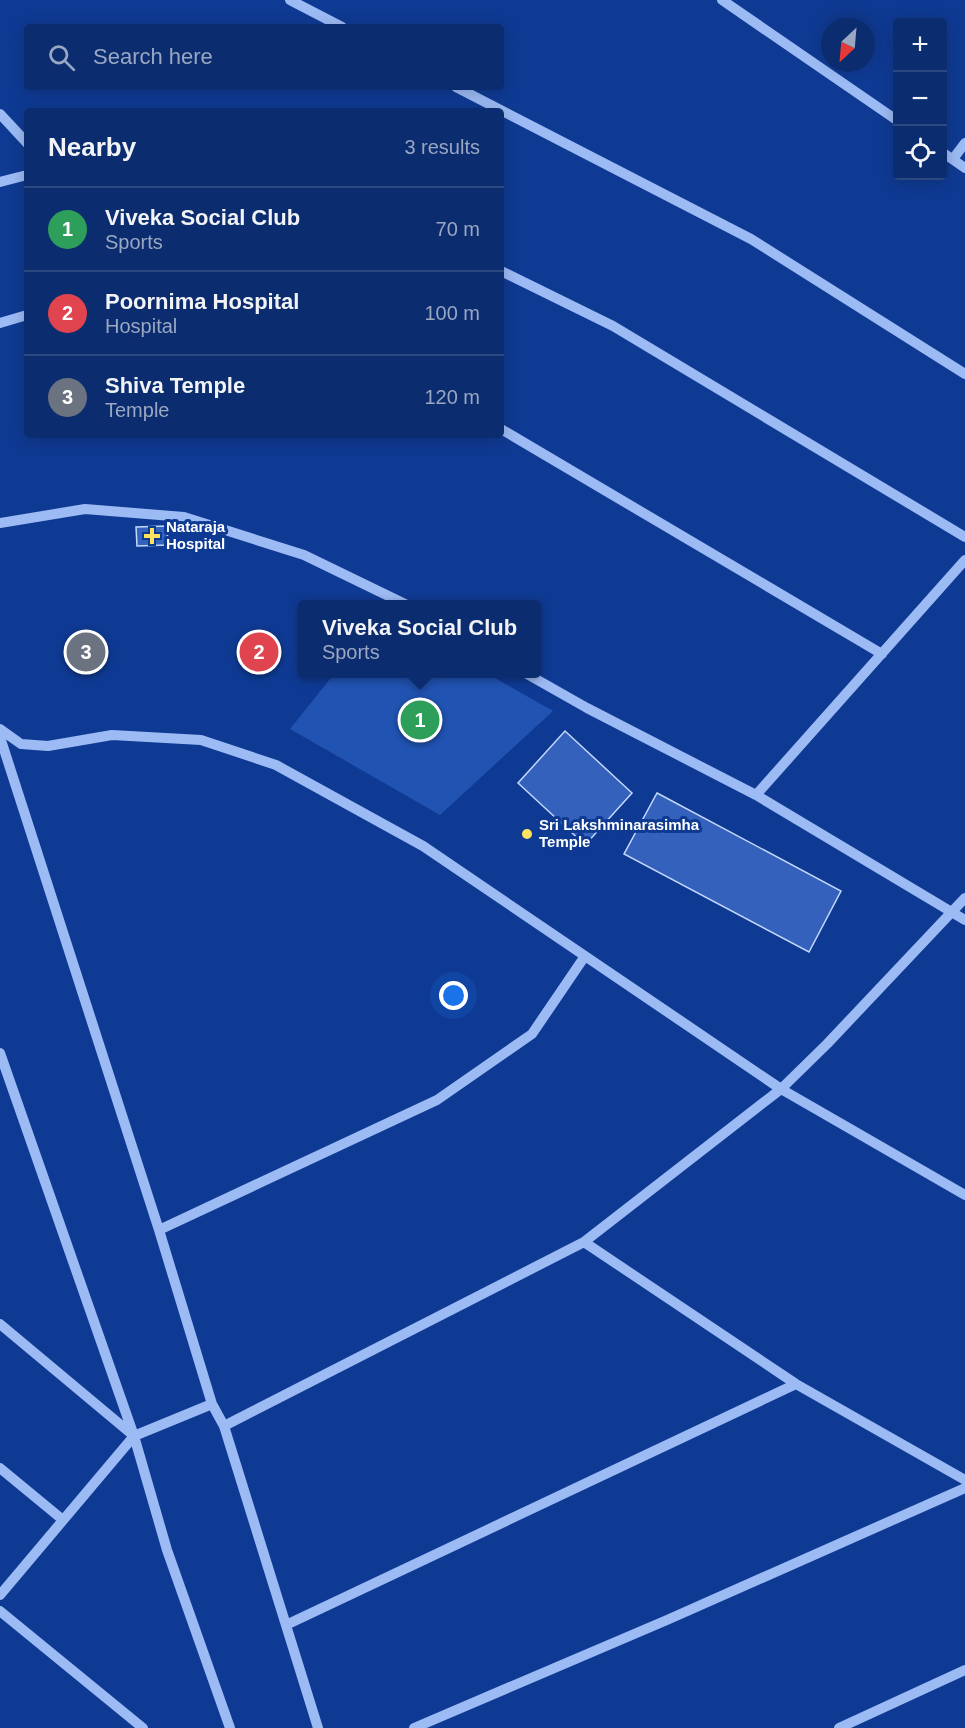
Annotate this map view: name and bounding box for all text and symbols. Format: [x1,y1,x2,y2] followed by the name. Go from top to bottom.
[821,18,875,72] north arrow
[893,18,947,180] map controls
[893,18,947,72] button: +
[24,24,504,90] search box
[45,41,78,74] icon: search
[93,44,213,69] text: Search here
[893,72,947,126] button: −
[893,126,947,180] button: locate
[48,132,136,162] text: Nearby
[404,136,480,158] text: 3 results
[105,205,300,230] text: Viveka Social Club
[62,218,73,240] text: 1
[436,218,480,240] text: 70 m
[105,231,163,253] text: Sports
[105,289,299,314] text: Poornima Hospital
[62,302,73,324] text: 2
[424,302,480,324] text: 100 m
[105,315,177,337] text: Hospital
[105,373,245,398] text: Shiva Temple
[62,386,73,408] text: 3
[424,386,480,408] text: 120 m
[105,399,169,421] text: Temple
[166,518,226,552] place label: Nataraja Hospital
[143,527,161,545] marker: Nataraja Hospital
[298,600,541,678] popup
[322,615,517,640] text: Viveka Social Club
[66,630,106,674] pin: 3
[240,630,278,674] pin: 2
[322,641,380,663] text: Sports
[400,698,440,742] pin: 1
[539,816,700,850] place label: Sri Lakshminarasimha Temple
[520,827,534,841] marker: Sri Lakshminarasimha Temple
[439,981,468,1010] your location

